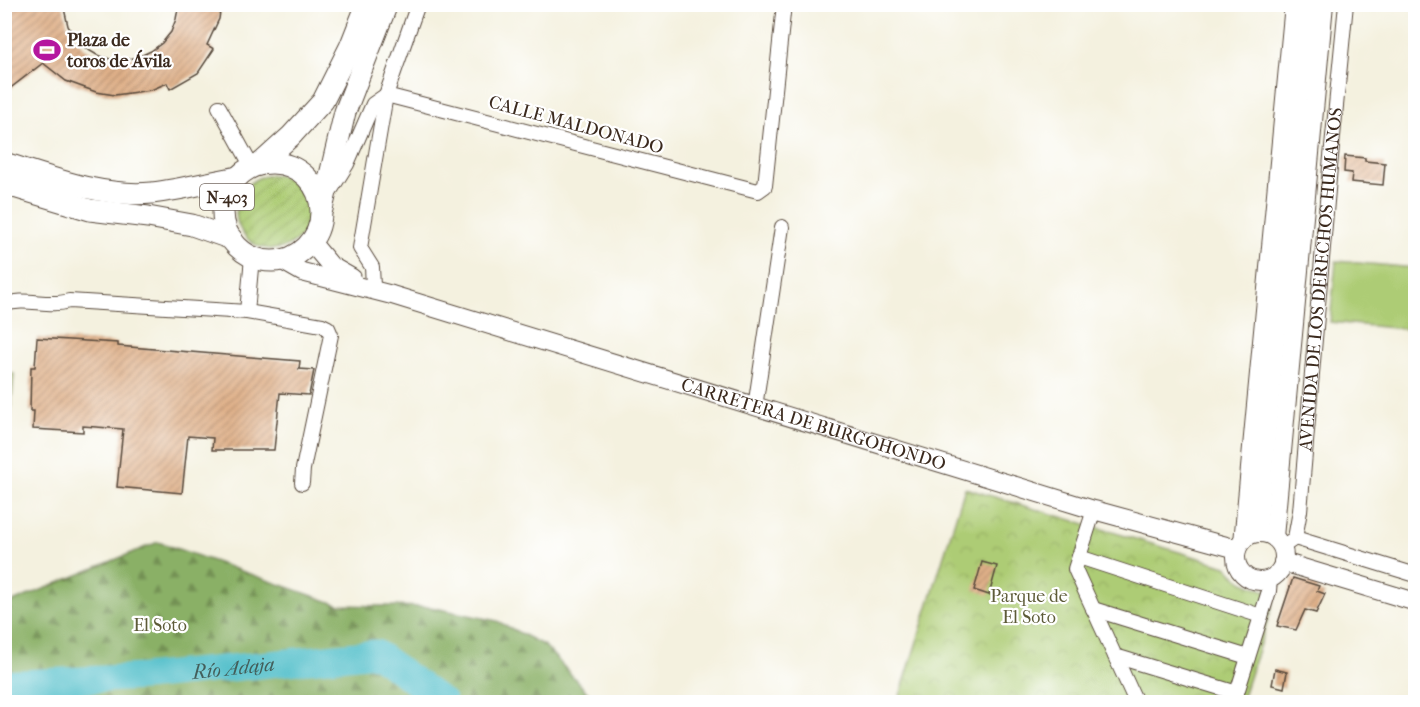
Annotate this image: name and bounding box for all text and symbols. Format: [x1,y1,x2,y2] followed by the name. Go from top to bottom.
[66,30,172,72] place label: Plaza de toros de Ávila
[32,35,62,65] sports icon: Plaza de toros de Ávila
[486,92,666,158] street label: CALLE MALDONADO
[1295,106,1346,453] street label: AVENIDA DE LOS DERECHOS HUMANOS
[200,184,254,210] road number: N-403
[679,374,948,475] street label: CARRETERA DE BURGOHONDO
[990,586,1068,628] park label: Parque de El Soto
[133,615,187,636] park label: El Soto
[189,652,276,684] water label: Río Adaja

